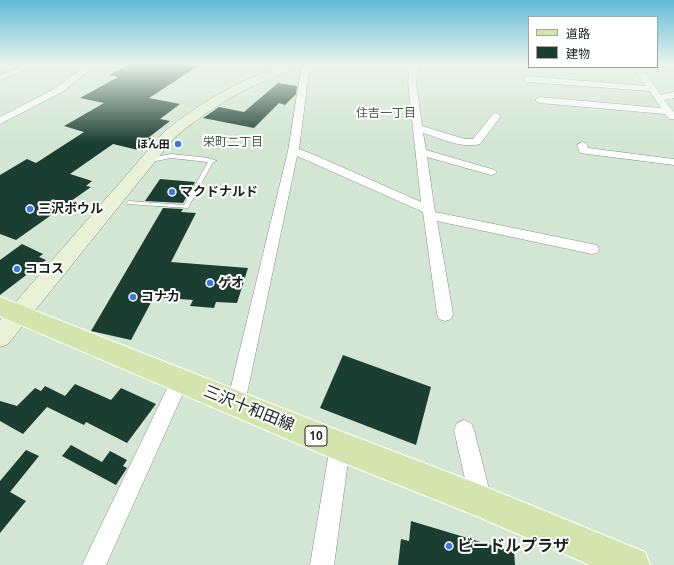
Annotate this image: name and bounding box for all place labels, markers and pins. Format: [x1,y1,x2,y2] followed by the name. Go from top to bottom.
[137,137,170,151] place label: ほん田
[173,139,183,149] marker: ほん田
[180,184,258,200] place label: マクドナルド
[167,187,177,197] marker: マクドナルド
[38,201,103,217] place label: 三沢ボウル
[25,204,35,214] marker: 三沢ボウル
[25,261,64,277] place label: ココス
[12,264,22,274] marker: ココス
[218,275,244,291] place label: ゲオ
[205,278,215,288] marker: ゲオ
[141,289,180,305] place label: コナカ
[128,292,138,302] marker: コナカ
[457,536,569,556] place label: ビードルプラザ
[444,541,454,551] marker: ビードルプラザ

